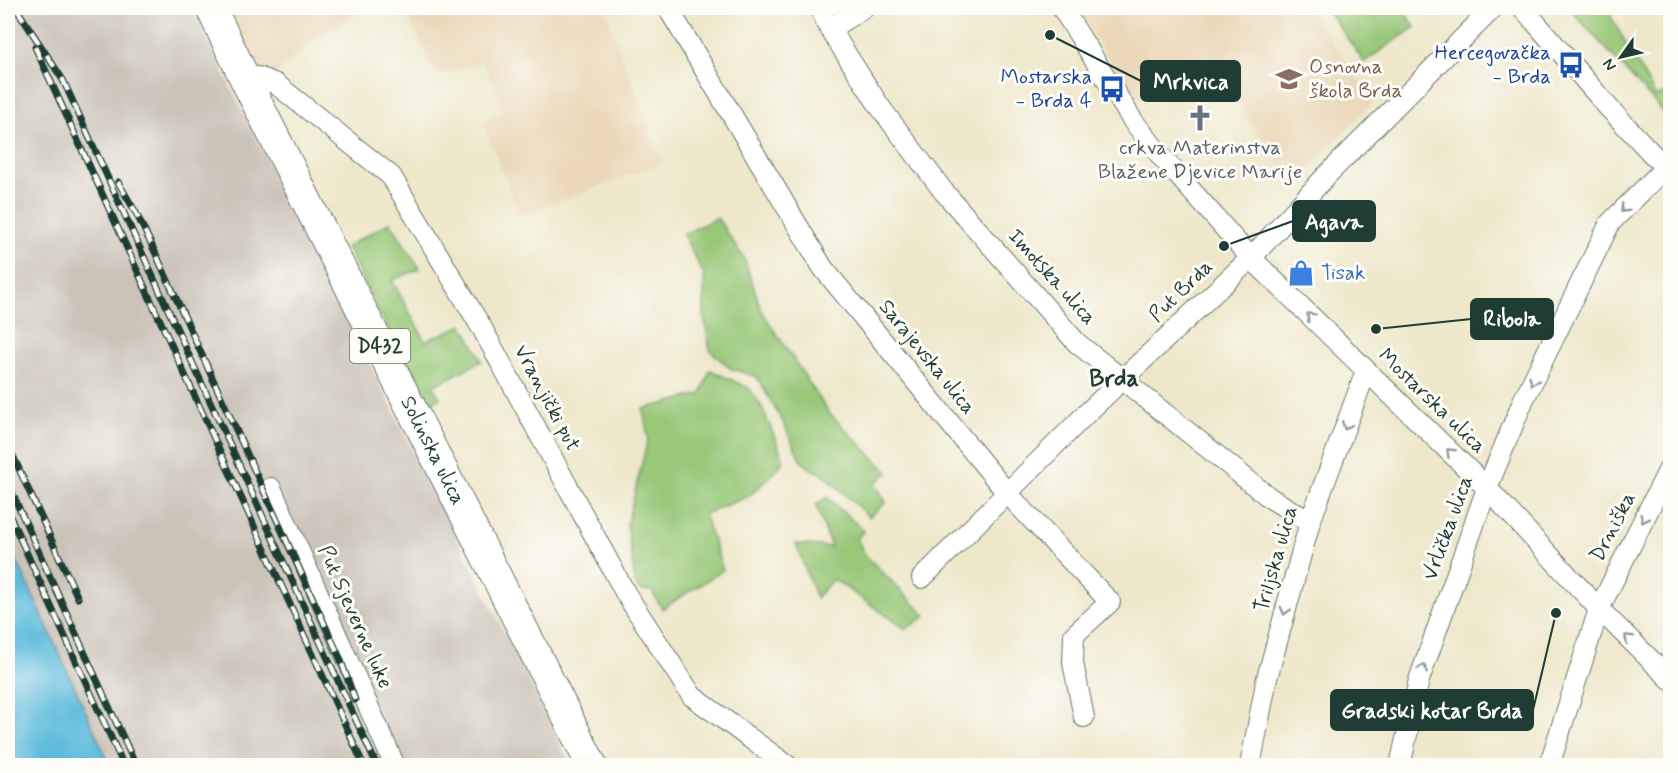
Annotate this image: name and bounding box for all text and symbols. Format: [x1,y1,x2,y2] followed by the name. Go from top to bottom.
[1591,27,1651,87] north arrow
[1434,39,1551,91] place label: Hercegovačka - Brda
[1556,50,1586,80] bus stop icon: Hercegovačka - Brda
[1309,53,1402,105] place label: Osnovna škola Brda
[1598,54,1621,75] text: N
[1141,61,1240,101] callout: Mrkvica
[1001,63,1092,115] place label: Mostarska - Brda 4
[1274,64,1304,94] school or university icon: Osnovna škola Brda
[1153,69,1229,97] text: Mrkvica
[1097,74,1127,104] bus stop icon: Mostarska - Brda 4
[1185,103,1215,133] church icon: crkva Materinstva Blažene Djevice Marije
[1098,134,1302,186] place label: crkva Materinstva Blažene Djevice Marije
[1293,201,1375,241] callout: Agava
[1620,202,1631,213] one-way arrow
[1305,209,1364,238] text: Agava
[1001,223,1103,331] street label: Imotska ulica
[1143,253,1219,329] street label: Put Brda
[1286,258,1316,288] shop icon: Tisak
[1321,259,1366,287] place label: Tisak
[872,294,982,420] street label: Sarajevska ulica
[1471,299,1553,339] callout: Ribola
[1483,306,1541,334] text: Ribola
[1307,312,1318,323] one-way arrow
[350,329,410,363] road number: D432
[507,340,587,456] street label: Vranjički put
[1372,342,1492,460] street label: Mostarska ulica
[1089,364,1139,395] district label: Brda
[1529,374,1540,385] one-way arrow
[393,391,472,510] street label: Solinska ulica
[1340,420,1353,431] one-way arrow
[1446,448,1456,459] one-way arrow
[1416,472,1480,584] street label: Vrlička ulica
[1584,487,1642,567] street label: Drniška
[1247,503,1305,615] street label: Triljska ulica
[1640,513,1652,524] one-way arrow
[311,541,399,693] street label: Put Sjeverne luke
[1280,606,1293,616] one-way arrow
[1625,634,1635,645] one-way arrow
[1415,663,1428,674] one-way arrow
[1331,690,1533,730] callout: Gradski kotar Brda
[1341,698,1523,726] text: Gradski kotar Brda

